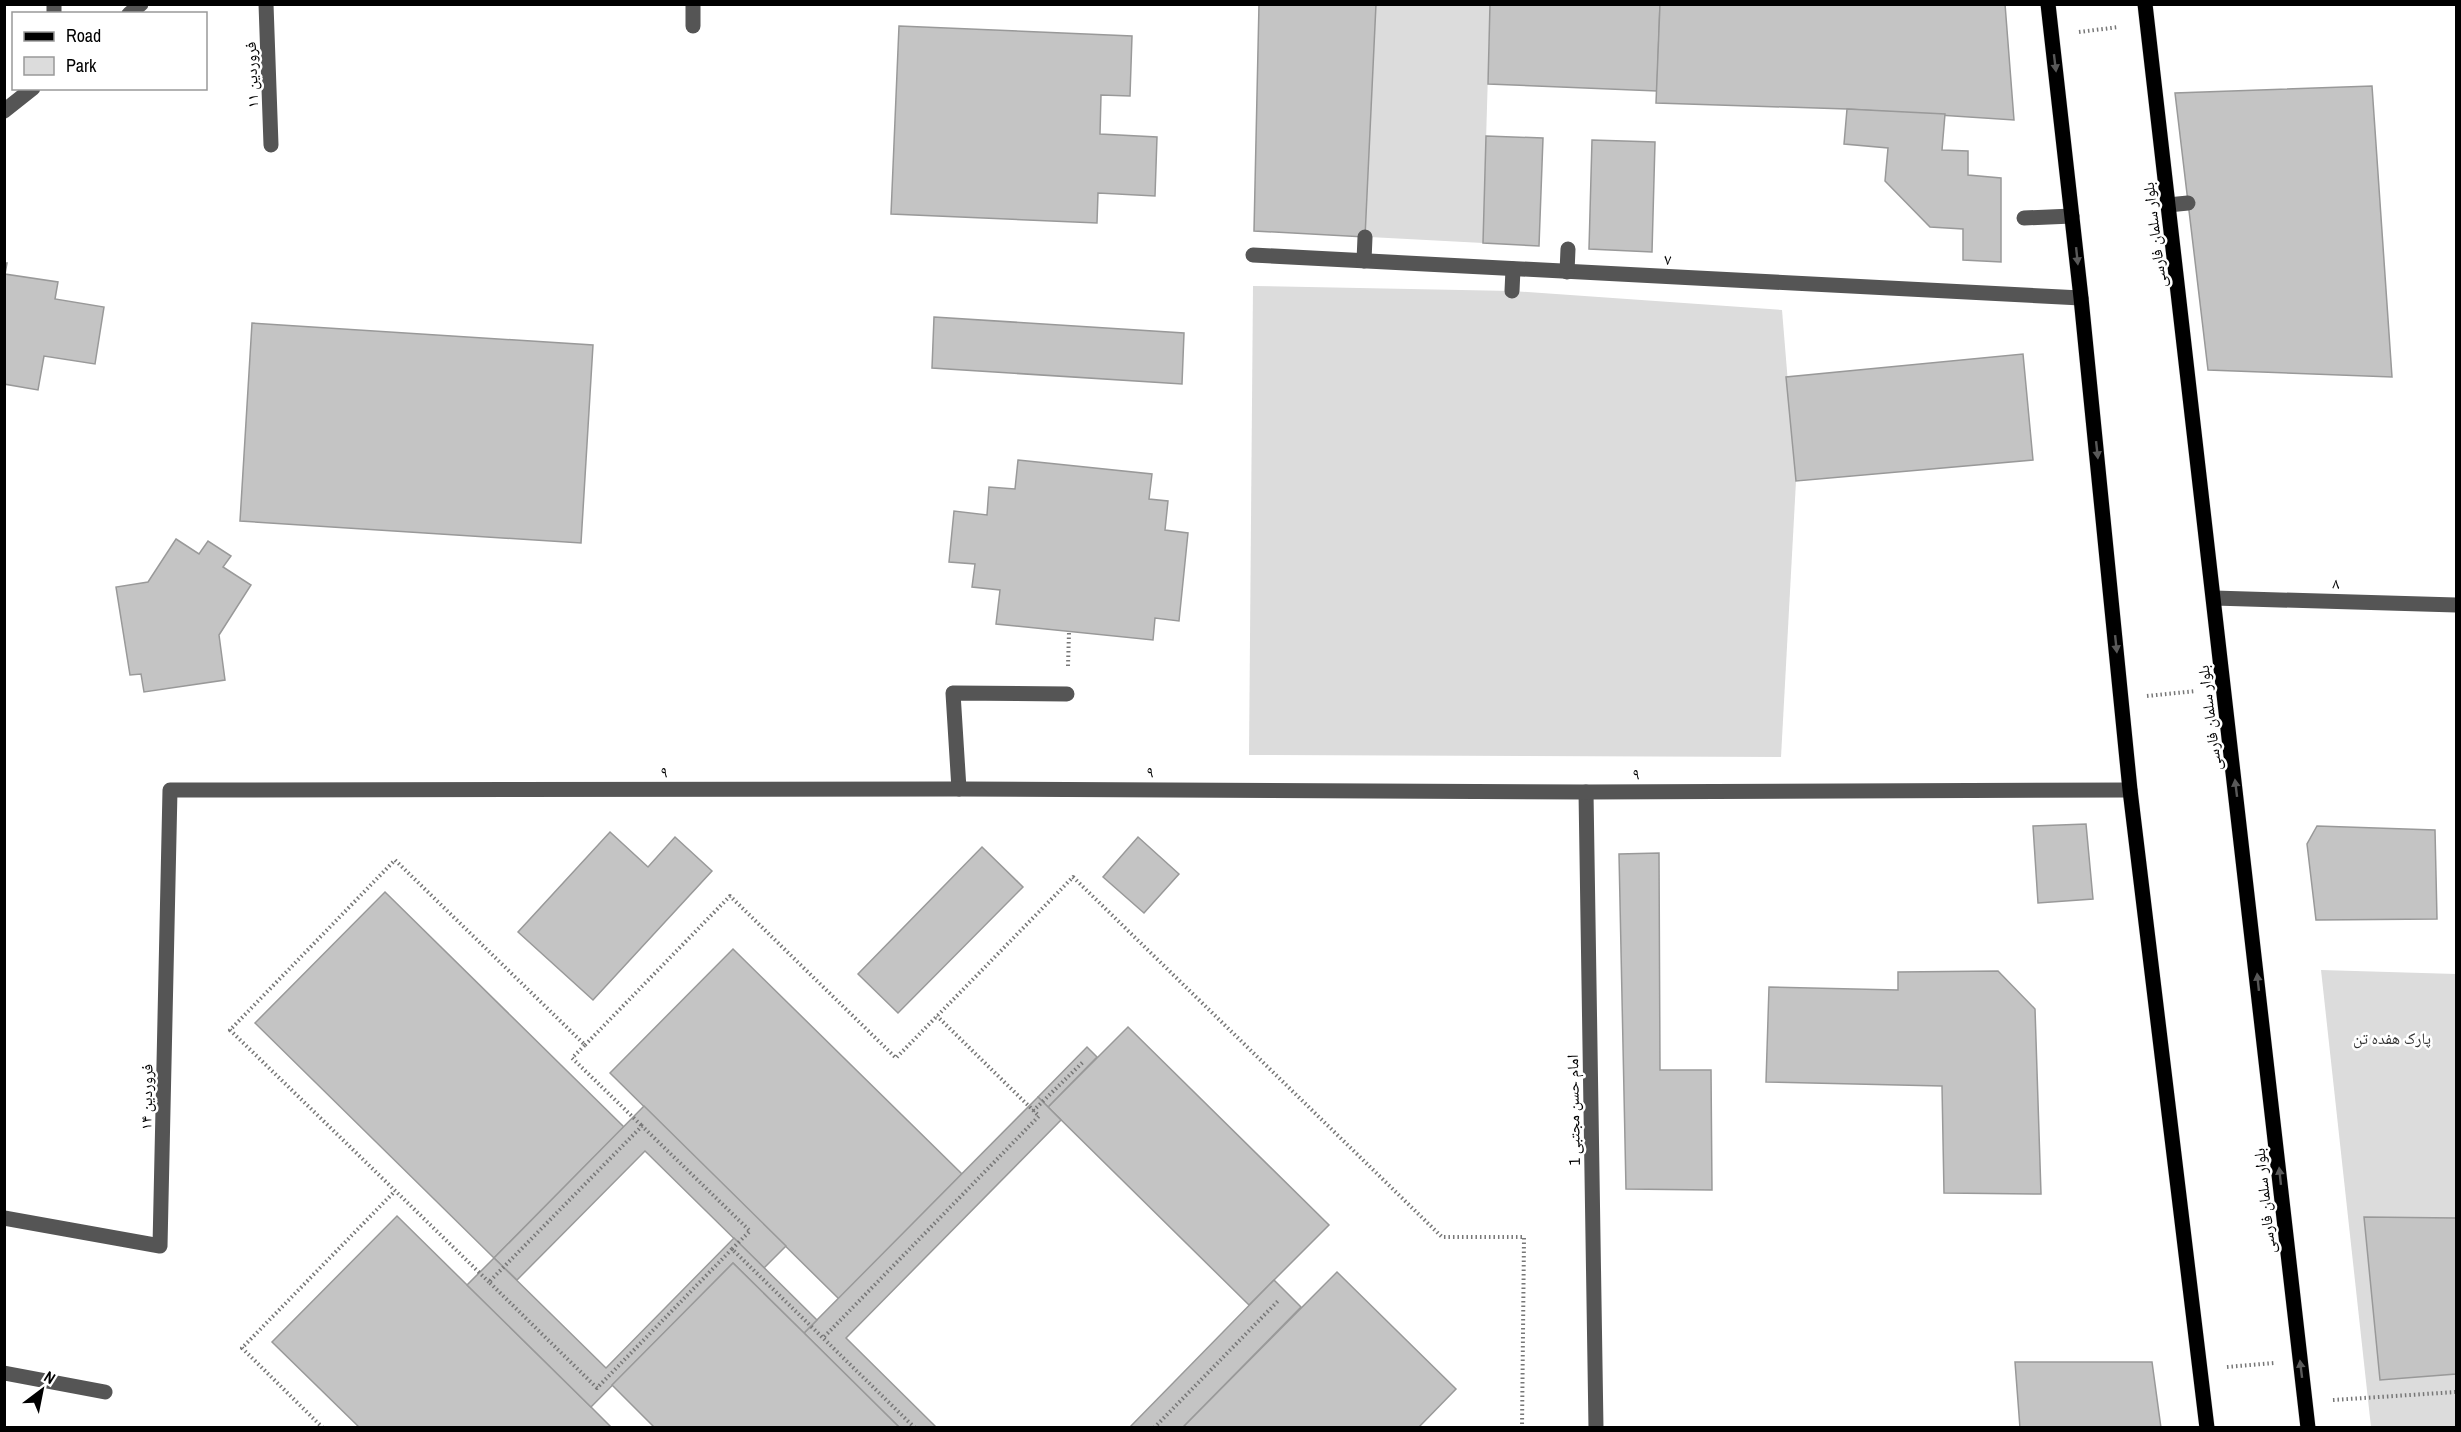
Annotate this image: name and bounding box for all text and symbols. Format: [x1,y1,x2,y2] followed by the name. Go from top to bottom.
[12,12,207,90] legend
[66,23,101,48] text: Road
[239,41,263,109] street label: فروردین ۱۱
[66,53,97,78] text: Park
[2050,53,2060,72] one-way arrow
[2137,181,2171,289] street label: بلوار سلمان فارسی
[2072,247,2082,266] one-way arrow
[1664,248,1672,270] street label: ۷
[2092,441,2102,460] one-way arrow
[2332,572,2340,594] street label: ۸
[2111,635,2121,654] one-way arrow
[2192,664,2226,772] street label: بلوار سلمان فارسی
[660,761,668,783] street label: ۹
[1146,761,1154,783] street label: ۹
[1632,763,1640,785] street label: ۹
[2231,779,2240,798] one-way arrow
[2253,972,2263,991] one-way arrow
[2353,1027,2431,1049] park label: پارک هفده تن
[1561,1054,1585,1166] street label: امام حسن مجتبی 1
[134,1064,158,1130] street label: فروردین ۱۴
[2248,1147,2280,1255] street label: بلوار سلمان فارسی
[2275,1166,2284,1185] one-way arrow
[12,1360,72,1420] north arrow
[2297,1360,2306,1379] one-way arrow
[40,1365,60,1389] text: N

